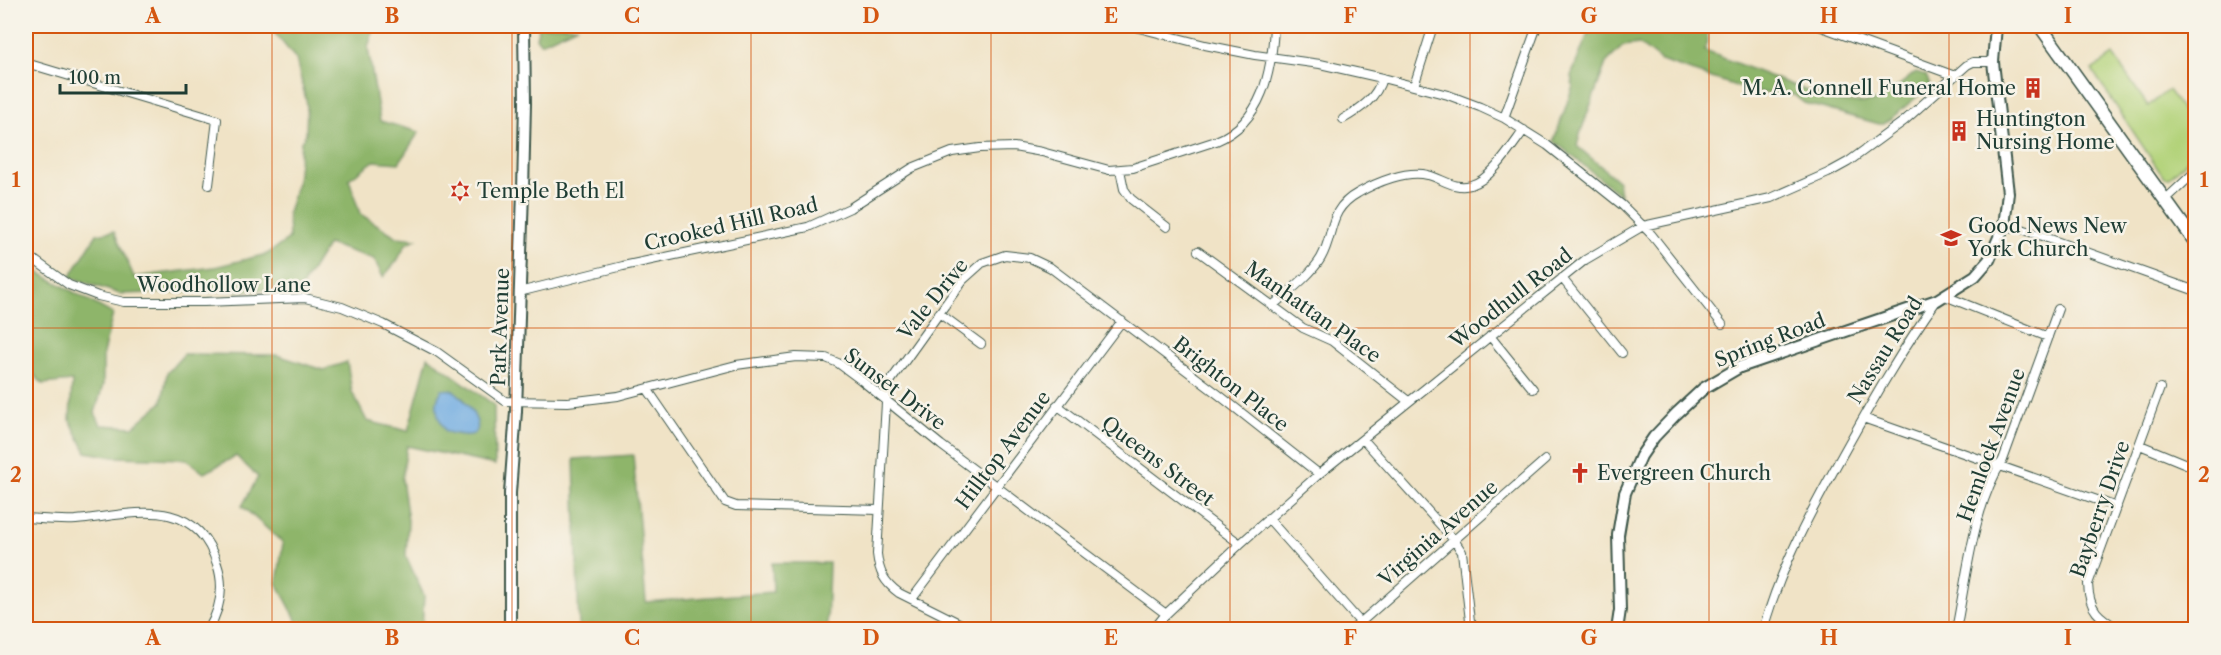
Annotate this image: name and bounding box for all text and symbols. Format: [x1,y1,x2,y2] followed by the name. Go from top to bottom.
[144,4,161,28] text: A
[385,4,400,28] text: B
[624,4,640,28] text: C
[862,4,880,28] text: D
[1104,4,1118,28] text: E
[1343,4,1357,28] text: F
[1581,4,1598,28] text: G
[1820,4,1838,28] text: H
[2064,4,2072,28] text: I
[60,57,186,95] scale bar
[69,67,121,89] text: 100 m
[1742,76,2016,100] place label: M. A. Connell Funeral Home
[2021,76,2045,100] building icon: M. A. Connell Funeral Home
[1976,107,2115,154] place label: Huntington Nursing Home
[1947,119,1971,143] building icon: Huntington Nursing Home
[12,168,21,192] text: 1
[2200,168,2209,192] text: 1
[448,179,472,203] synagogue icon: Temple Beth El
[477,179,625,203] place label: Temple Beth El
[642,192,820,256] street label: Crooked Hill Road
[1967,214,2127,261] place label: Good News New York Church
[1939,226,1963,250] school or university icon: Good News New York Church
[1444,243,1577,354] street label: Woodhull Road
[892,254,973,345] street label: Vale Drive
[1241,256,1385,368] street label: Manhattan Place
[486,267,514,387] street label: Park Avenue
[136,273,311,297] street label: Woodhollow Lane
[1843,292,1927,408] street label: Nassau Road
[1711,308,1829,372] street label: Spring Road
[1168,331,1294,437] street label: Brighton Place
[839,343,951,435] street label: Sunset Drive
[1952,365,2030,525] street label: Hemlock Avenue
[951,386,1055,514] street label: Hilltop Avenue
[1097,411,1219,511] street label: Queens Street
[2065,437,2135,581] street label: Bayberry Drive
[1568,461,1592,485] church icon: Evergreen Church
[1597,461,1771,485] place label: Evergreen Church
[10,463,22,487] text: 2
[2198,463,2210,487] text: 2
[1373,475,1502,592] street label: Virginia Avenue
[144,626,161,650] text: A
[385,626,400,650] text: B
[624,626,640,650] text: C
[862,626,880,650] text: D
[1104,626,1118,650] text: E
[1343,626,1357,650] text: F
[1581,626,1598,650] text: G
[1820,626,1838,650] text: H
[2064,626,2072,650] text: I

